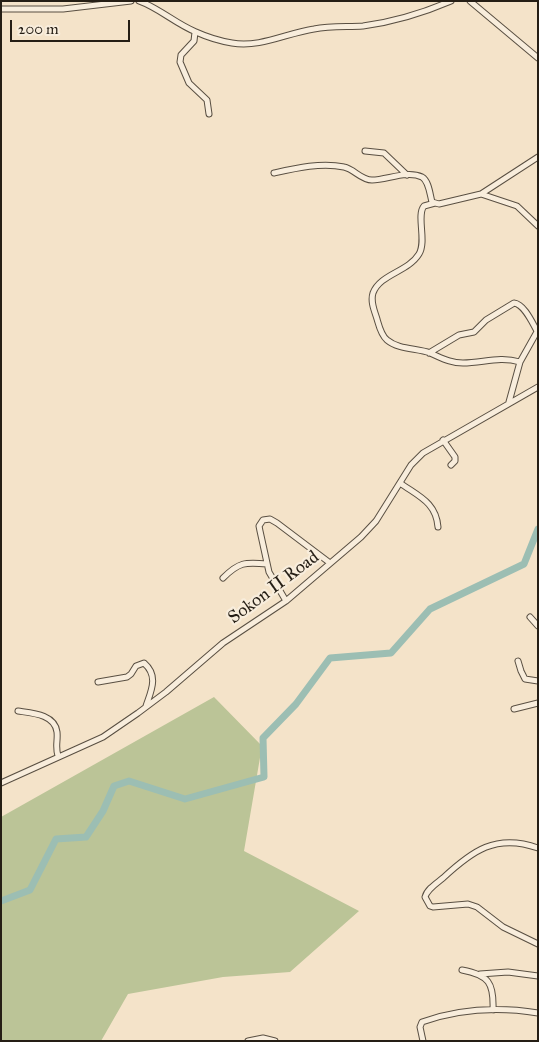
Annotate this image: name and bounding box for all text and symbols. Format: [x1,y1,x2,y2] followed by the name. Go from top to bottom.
[12,10,132,42] scale bar
[18,20,59,38] text: 200 m
[224,547,324,629] street label: Sokon II Road

